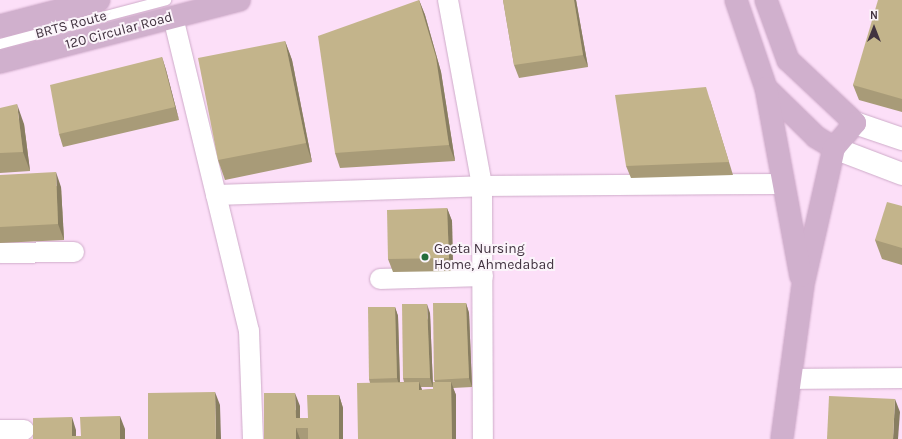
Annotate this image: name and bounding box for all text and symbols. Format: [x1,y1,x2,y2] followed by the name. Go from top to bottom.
[33,7,109,43] street label: BRTS Route
[854,8,894,48] north arrow
[64,9,174,53] street label: 120 Circular Road
[870,9,878,22] text: N
[434,241,555,274] place label: Geeta Nursing Home, Ahmedabad
[419,251,431,263] marker: Geeta Nursing Home, Ahmedabad

